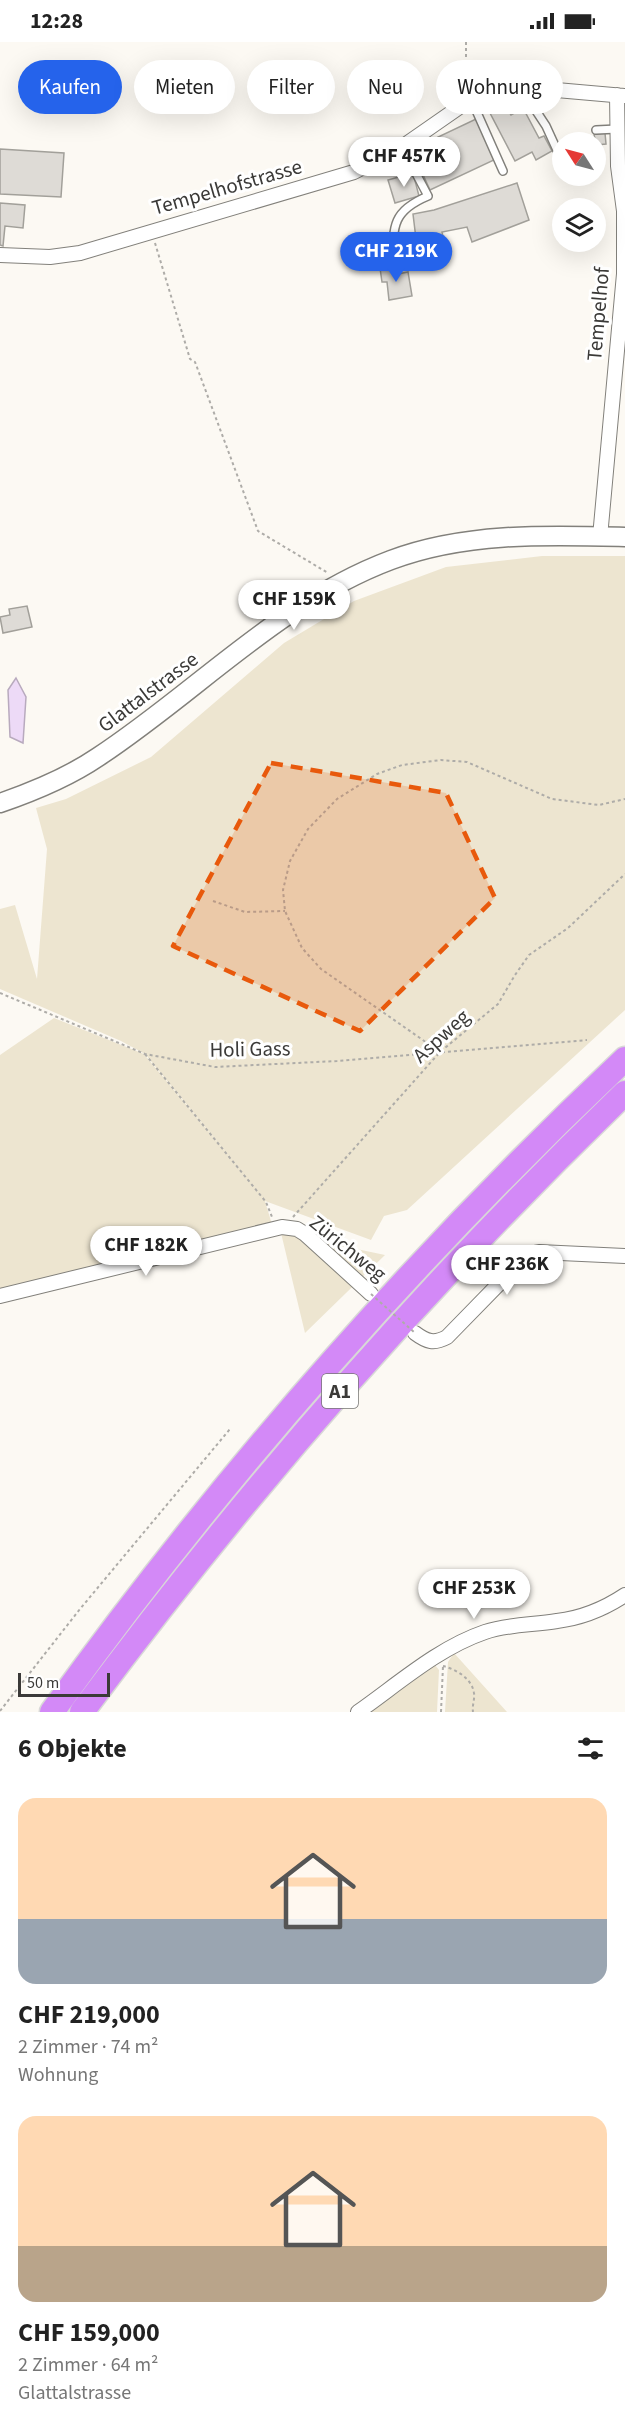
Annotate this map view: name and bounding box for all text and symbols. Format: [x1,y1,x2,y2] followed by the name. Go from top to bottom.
[30,5,83,37] text: 12:28
[18,60,122,114] chip: Kaufen
[134,60,235,114] chip: Mieten
[247,60,335,114] chip: Filter
[347,60,424,114] chip: Neu
[436,60,563,114] chip: Wohnung
[552,132,606,186] north arrow
[552,132,606,252] map controls
[342,137,466,188] pin: CHF 457K
[362,142,446,170] text: CHF 457K
[148,151,306,223] street label: Tempelhofstrasse
[552,198,606,252] button: layers
[334,232,458,283] pin: CHF 219K
[354,237,438,265] text: CHF 219K
[579,265,617,362] street label: Tempelhof
[232,580,356,631] pin: CHF 159K
[252,585,336,613] text: CHF 159K
[92,644,204,740] street label: Glattalstrasse
[406,1002,477,1070] street label: Aspweg
[209,1033,291,1065] street label: Holi Gass
[303,1208,393,1289] street label: Zürichweg
[84,1226,208,1277] pin: CHF 182K
[104,1231,188,1259] text: CHF 182K
[445,1245,569,1296] pin: CHF 236K
[465,1250,549,1278] text: CHF 236K
[322,1374,358,1408] road number: A1
[412,1569,536,1620] pin: CHF 253K
[432,1574,516,1602] text: CHF 253K
[18,1670,110,1698] scale bar
[27,1672,59,1694] text: 50 m
[18,1730,127,1767] text: 6 Objekte
[574,1732,607,1765] icon: filters
[259,1837,367,1945] icon: home
[18,1996,160,2033] text: CHF 219,000
[18,2033,158,2061] text: 2 Zimmer · 74 m²
[18,2061,98,2089] text: Wohnung
[259,2155,367,2263] icon: home
[18,2314,160,2351] text: CHF 159,000
[18,2351,158,2379] text: 2 Zimmer · 64 m²
[18,2379,131,2407] text: Glattalstrasse

